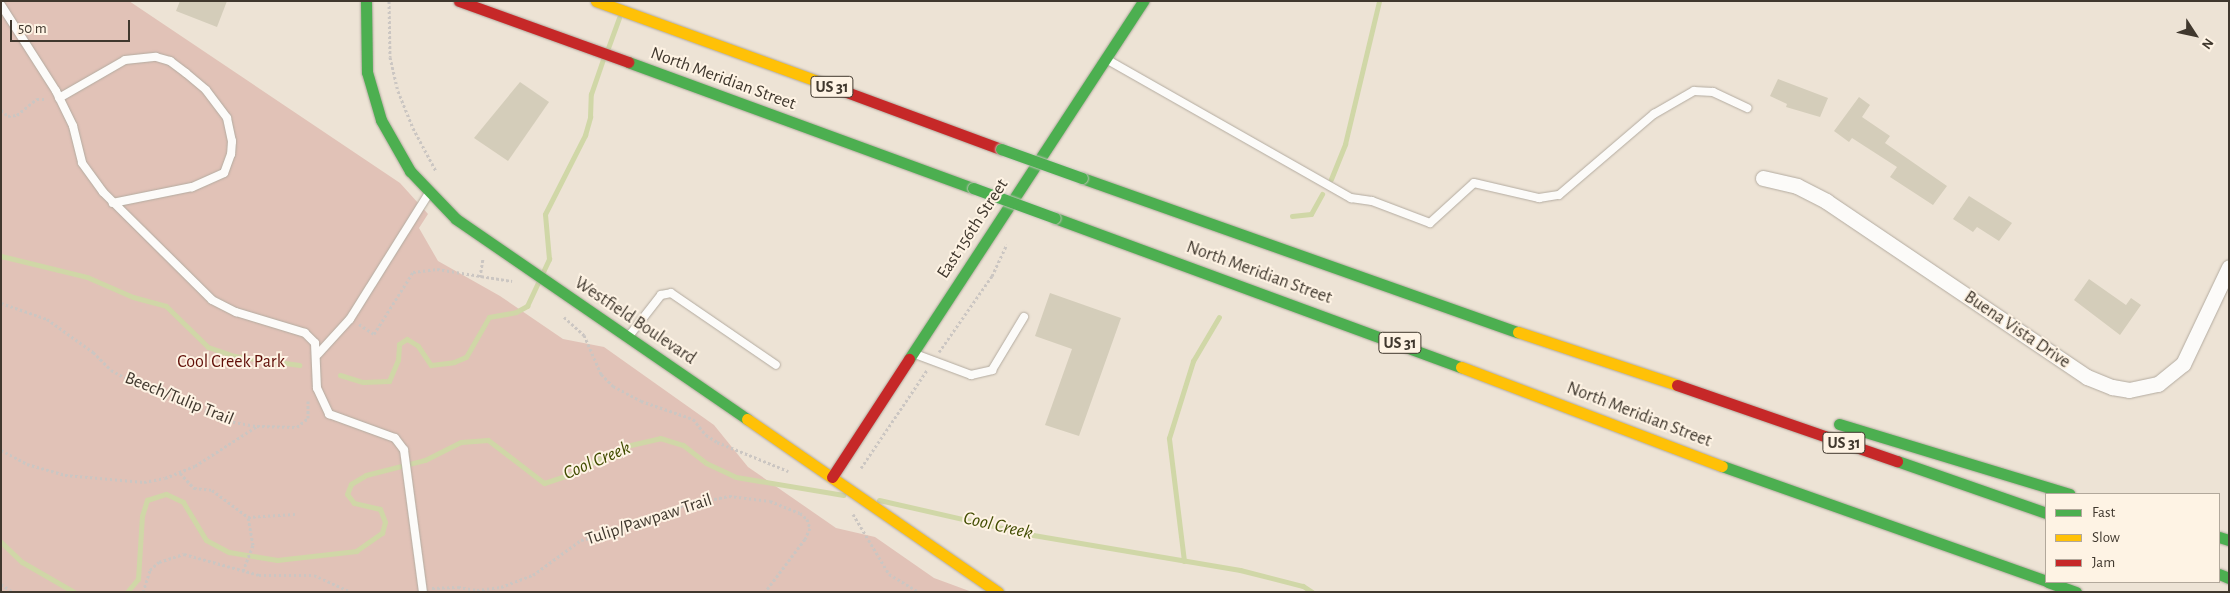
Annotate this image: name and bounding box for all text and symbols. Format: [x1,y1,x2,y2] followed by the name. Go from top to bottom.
[12,10,132,42] scale bar
[2170,10,2220,60] north arrow
[18,21,47,36] text: 50 m
[2199,36,2216,52] text: N
[647,43,799,115] street label: North Meridian Street
[810,74,854,100] road number: US 31
[933,175,1013,283] street label: East 156th Street
[1183,237,1335,309] street label: North Meridian Street
[570,272,700,370] street label: Westfield Boulevard
[1960,287,2074,373] street label: Buena Vista Drive
[1378,329,1422,356] road number: US 31
[177,351,285,373] park label: Cool Creek Park
[121,367,237,431] street label: Beech/Tulip Trail
[1564,377,1714,453] street label: North Meridian Street
[1822,429,1866,456] road number: US 31
[560,437,634,485] water label: Cool Creek
[583,489,715,551] street label: Tulip/Pawpaw Trail
[2045,493,2220,583] legend
[2092,505,2115,520] text: Fast
[961,507,1035,545] water label: Cool Creek
[2092,530,2120,545] text: Slow
[2092,555,2115,570] text: Jam

